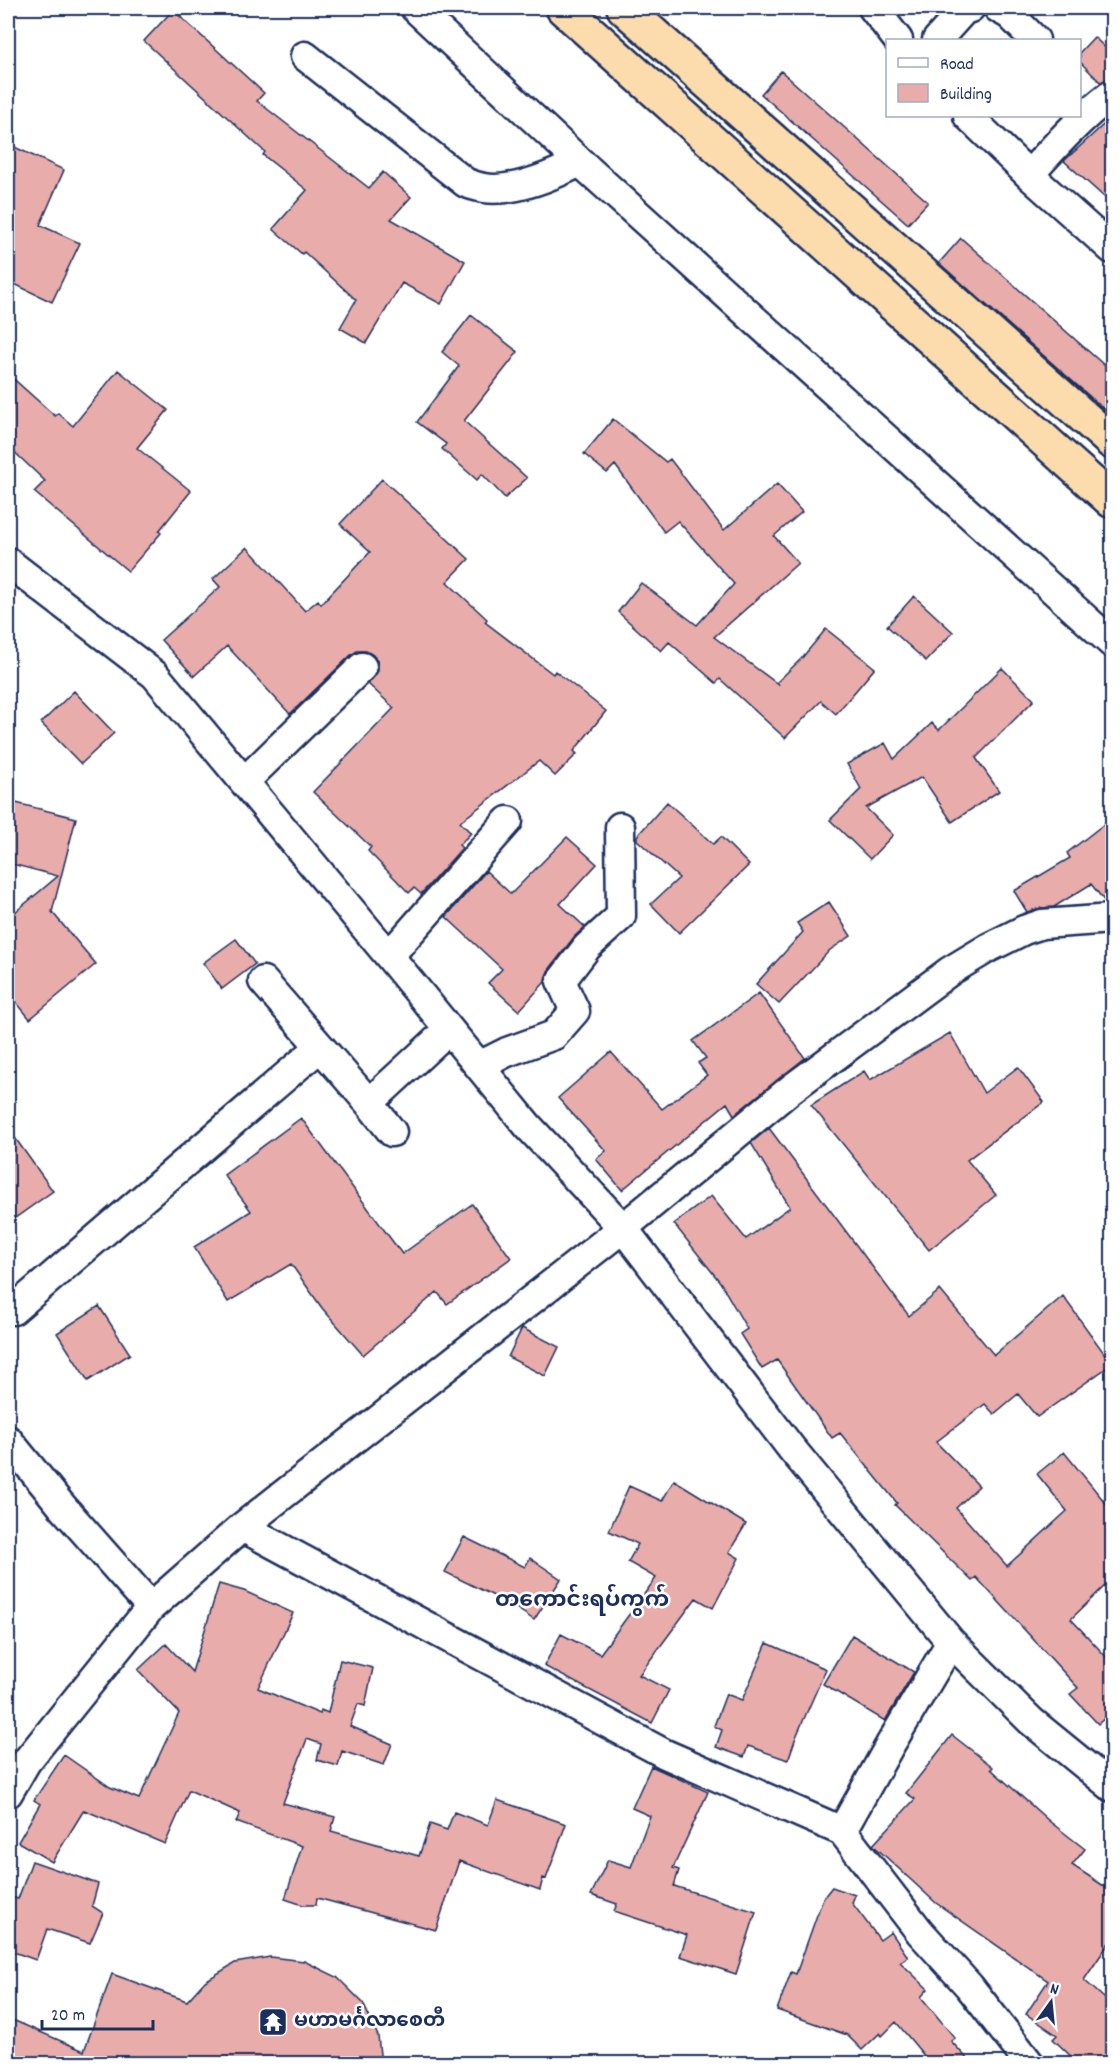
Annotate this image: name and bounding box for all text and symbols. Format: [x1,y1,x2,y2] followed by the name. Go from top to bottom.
[886,39,1081,117] legend
[940,53,974,78] text: Road
[940,83,992,108] text: Building
[495,1583,669,1617] district label: တကောင်းရပ်ကွက်
[1021,1972,1081,2032] north arrow
[1047,1978,1061,2002] text: N
[42,1993,153,2031] scale bar
[51,2004,85,2029] text: 20 m
[257,2006,289,2038] temple icon: မဟာမင်္ဂလာစေတီ
[294,2006,445,2036] place label: မဟာမင်္ဂလာစေတီ

